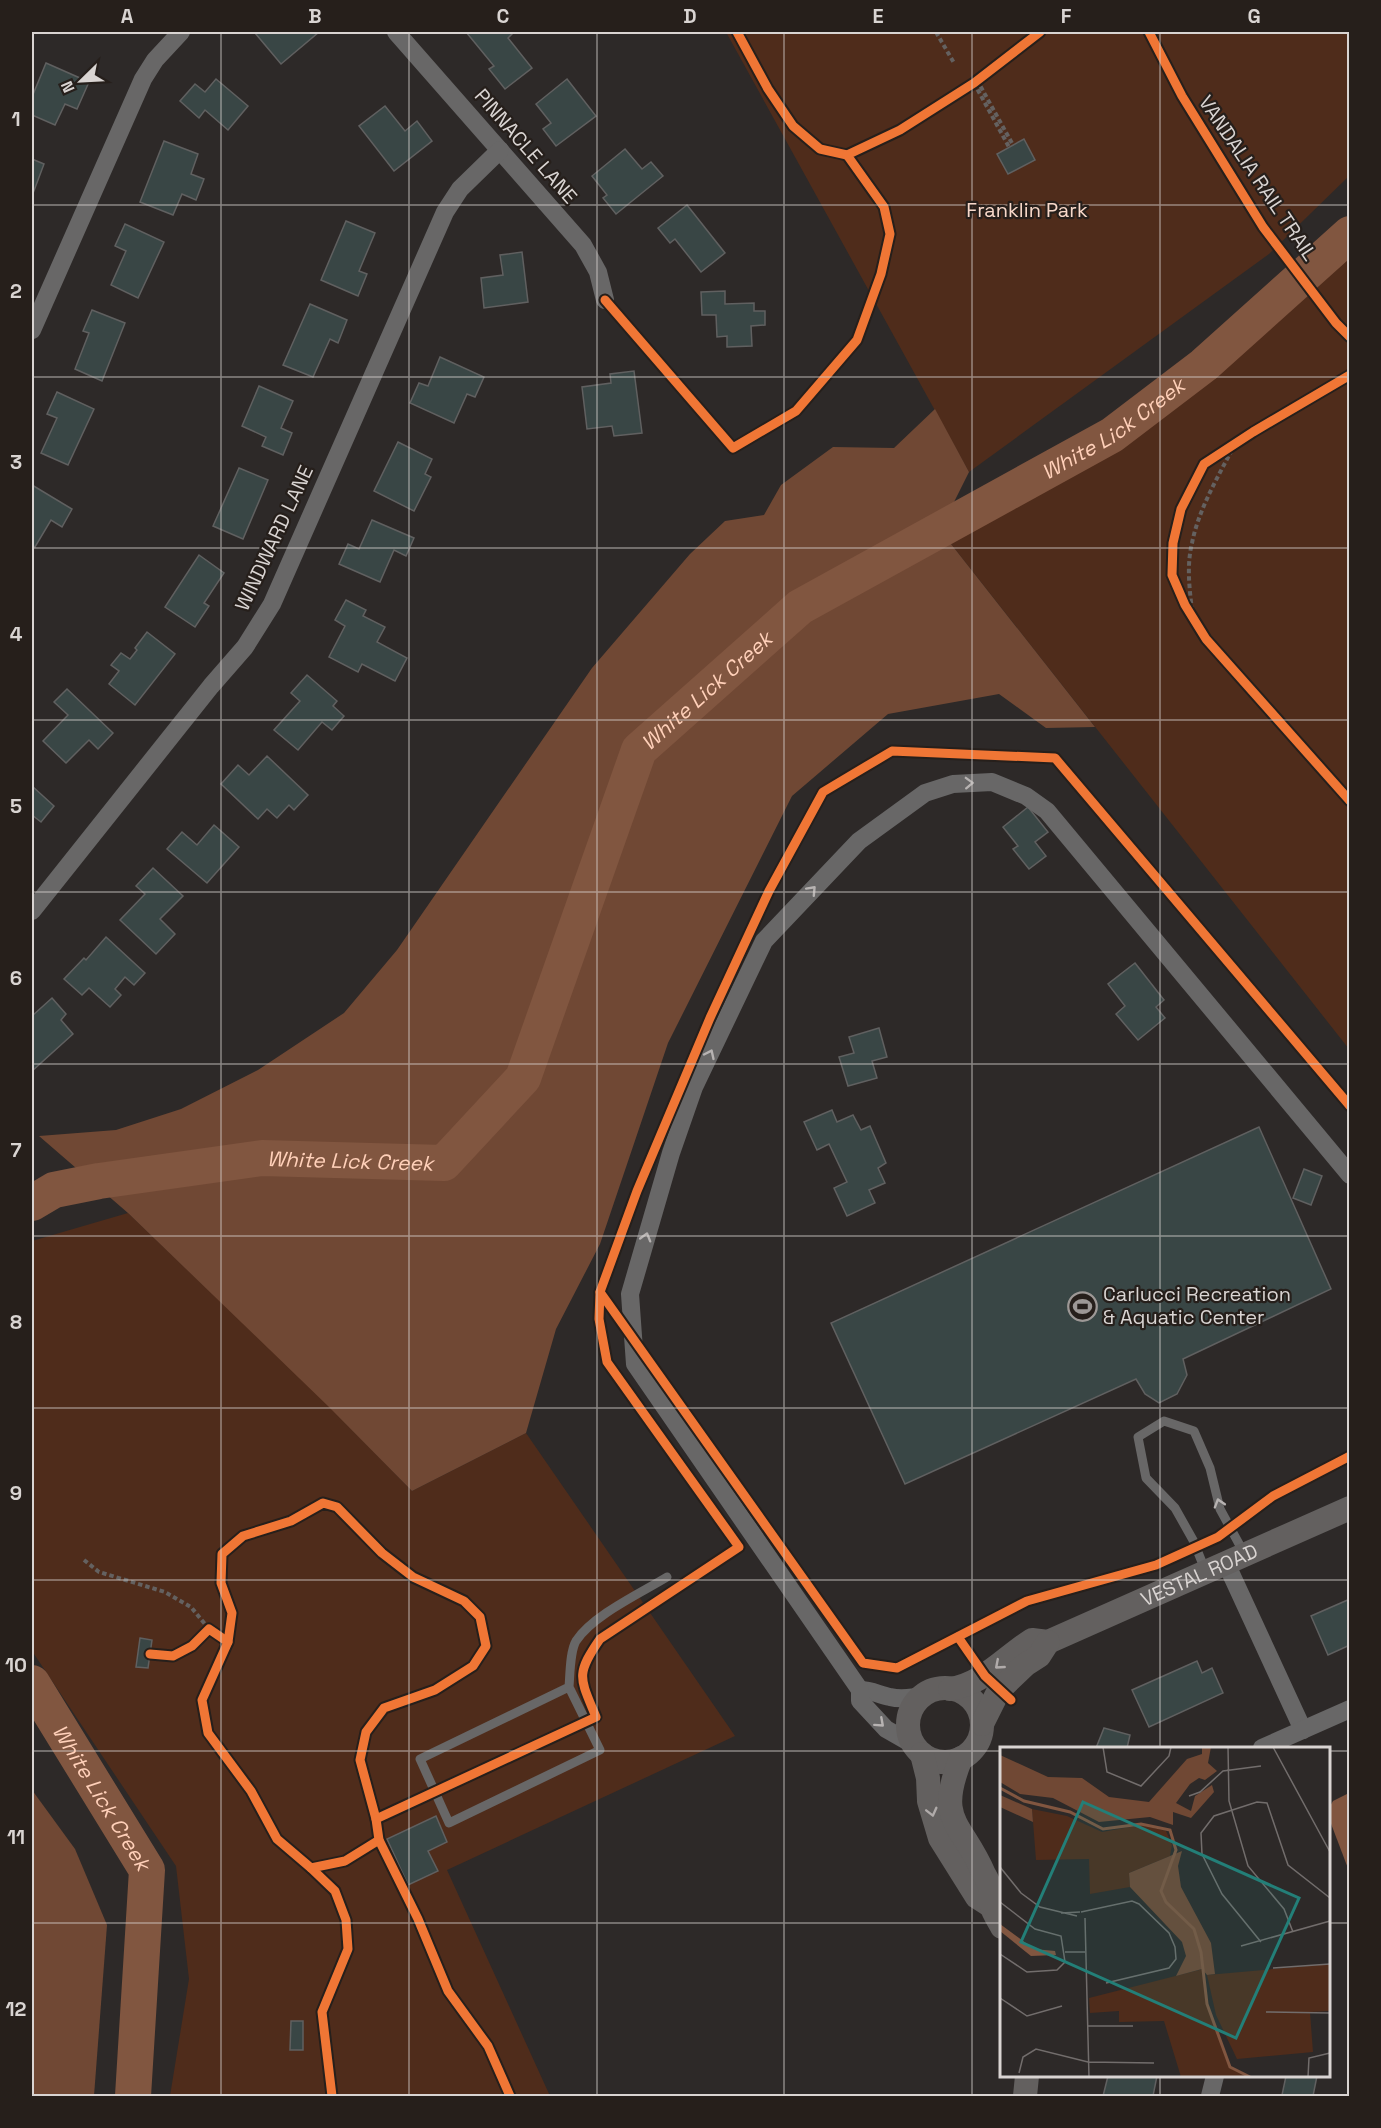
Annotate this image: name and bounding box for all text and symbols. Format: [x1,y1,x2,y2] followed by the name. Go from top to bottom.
[121,3,134,29] text: A
[308,3,322,29] text: B
[497,3,510,29] text: C
[683,3,697,29] text: D
[872,3,884,29] text: E
[1061,3,1072,29] text: F
[1247,3,1261,29] text: G
[51,51,111,111] north arrow
[56,78,80,96] text: N
[469,83,583,209] street label: PINNACLE LANE
[1193,90,1323,266] street label: VANDALIA RAIL TRAIL
[11,106,21,132] text: 1
[966,197,1088,223] park label: Franklin Park
[10,278,22,304] text: 2
[1036,370,1192,485] water label: White Lick Creek
[10,449,22,475] text: 3
[229,461,319,615] street label: WINDWARD LANE
[10,621,23,647] text: 4
[635,623,780,756] water label: White Lick Creek
[965,776,974,789] one-way arrow
[10,793,22,819] text: 5
[805,886,816,897] one-way arrow
[10,965,22,991] text: 6
[703,1049,715,1060] one-way arrow
[10,1137,22,1163] text: 7
[266,1145,436,1176] water label: White Lick Creek
[639,1232,651,1243] one-way arrow
[1103,1281,1291,1330] place label: Carlucci Recreation & Aquatic Center
[1066,1290,1098,1322] sports icon: Carlucci Recreation & Aquatic Center
[10,1309,22,1335] text: 8
[10,1480,22,1506] text: 9
[1214,1498,1226,1509] one-way arrow
[1137,1538,1262,1612] street label: VESTAL ROAD
[5,1652,27,1678] text: 10
[995,1657,1006,1668] one-way arrow
[873,1716,884,1727] one-way arrow
[47,1719,159,1877] water label: White Lick Creek
[1000,1747,1330,2077] inset map
[925,1807,938,1817] one-way arrow
[7,1824,25,1850] text: 11
[6,1996,27,2022] text: 12

